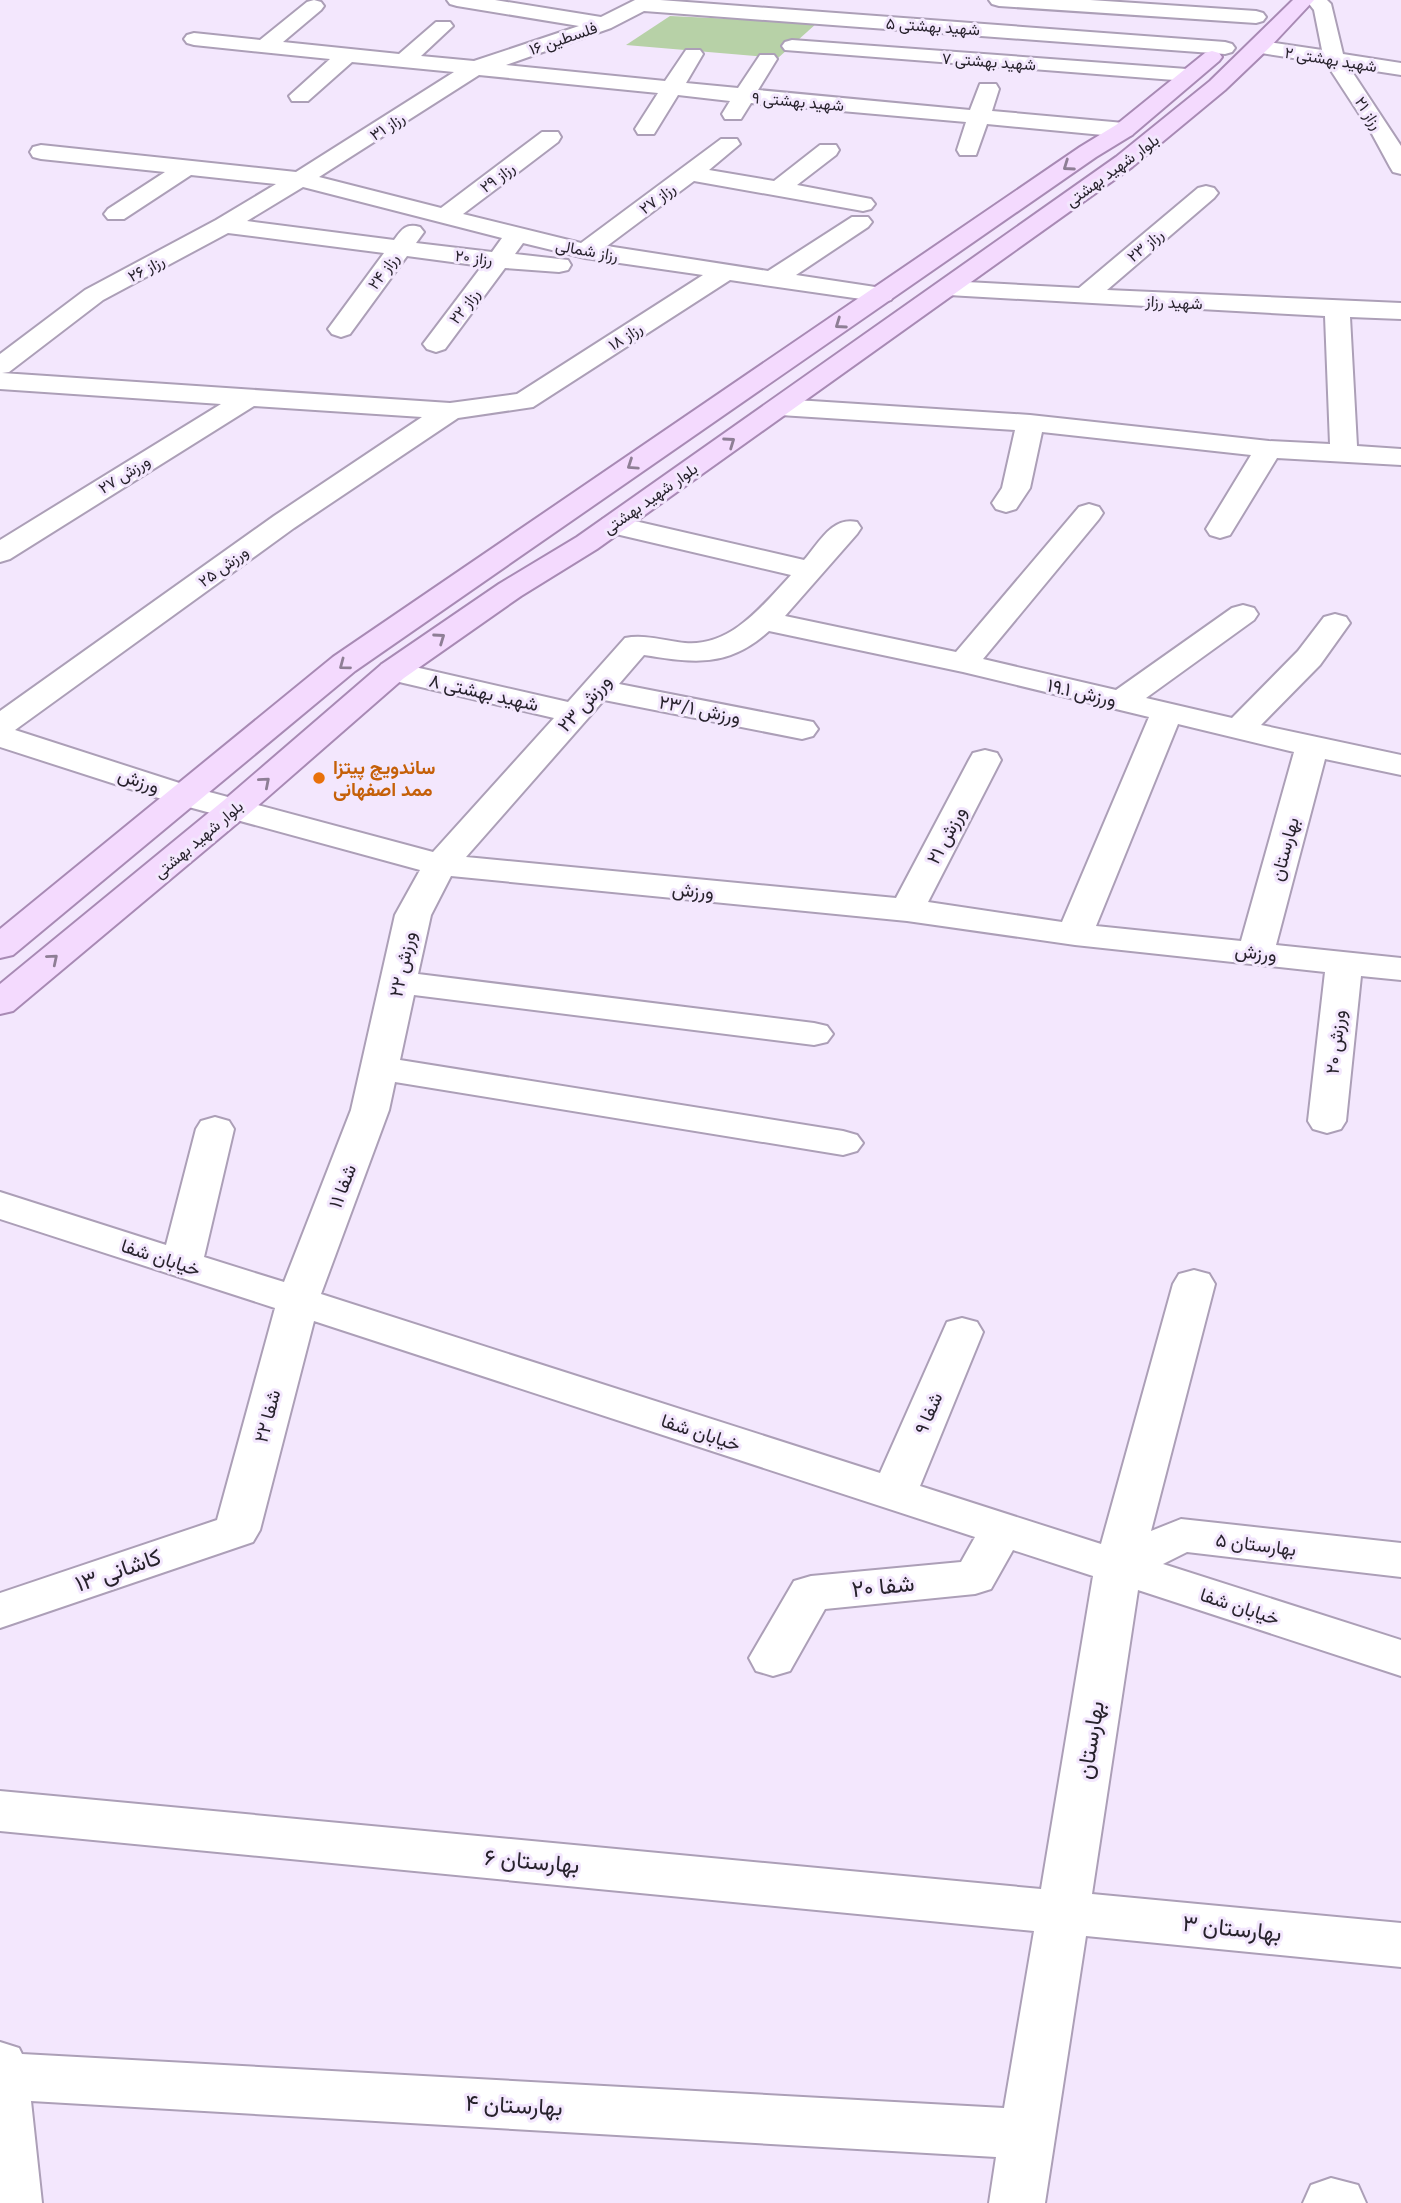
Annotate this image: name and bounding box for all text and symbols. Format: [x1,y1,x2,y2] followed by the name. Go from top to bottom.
[885,14,981,40] street label: شهید بهشتی ۵
[527,18,600,60] street label: فلسطین ۱۶
[1283,43,1378,77] street label: شهید بهشتی ۲
[941,49,1037,75] street label: شهید بهشتی ۷
[751,88,845,116] street label: شهید بهشتی ۹
[1350,93,1386,134] street label: رزاز ۲۱
[366,108,409,146] street label: رزاز ۳۱
[1062,130,1163,211] street label: بلوار شهید بهشتی
[476,158,519,197] street label: رزاز ۲۹
[1062,158,1075,171] one-way arrow
[635,179,680,219] street label: رزاز ۲۷
[1123,225,1168,267] street label: رزاز ۲۳
[554,236,620,266] street label: رزاز شمالی
[454,246,494,270] street label: رزاز ۲۰
[364,249,404,294] street label: رزاز ۲۴
[125,251,168,287] street label: رزاز ۲۶
[445,285,485,328] street label: رزاز ۲۲
[1144,291,1203,314] street label: شهید رزاز
[835,316,848,328] one-way arrow
[605,318,646,355] street label: رزاز ۱۸
[722,438,735,450] one-way arrow
[95,451,154,498] street label: ورزش ۲۷
[626,457,639,470] one-way arrow
[599,459,702,539] street label: بلوار شهید بهشتی
[195,542,253,592] street label: ورزش ۲۵
[432,634,445,646] one-way arrow
[339,656,352,669] one-way arrow
[427,670,541,716] street label: شهید بهشتی ۸
[553,671,616,737] street label: ورزش ۲۳
[1045,674,1118,712] street label: ورزش ۱۹.۱
[657,691,743,729] street label: ورزش ۲۳/۱
[333,757,435,801] place label: ساندویچ پیتزا ممد اصفهانی
[115,764,162,798] street label: ورزش
[311,770,327,786] marker: ساندویچ پیتزا ممد اصفهانی
[256,778,269,790] one-way arrow
[150,796,248,883] street label: بلوار شهید بهشتی
[923,803,971,868] street label: ورزش ۲۱
[1266,815,1304,884] street label: بهارستان
[671,878,715,904] street label: ورزش
[385,929,421,999] street label: ورزش ۲۲
[1234,940,1278,966] street label: ورزش
[45,955,57,968] one-way arrow
[1322,1009,1350,1075] street label: ورزش ۲۰
[325,1161,361,1211] street label: شفا ۱۱
[118,1235,203,1281] street label: خیابان شفا
[250,1387,286,1445] street label: شفا ۲۲
[910,1389,947,1438] street label: شفا ۹
[658,1410,743,1456] street label: خیابان شفا
[1214,1529,1297,1561] street label: بهارستان ۵
[72,1543,165,1598] street label: کاشانی ۱۳
[850,1570,916,1603] street label: شفا ۲۰
[1197,1584,1282,1630] street label: خیابان شفا
[1071,1699,1111,1781] street label: بهارستان
[483,1844,581,1880] street label: بهارستان ۶
[1181,1910,1283,1948] street label: بهارستان ۳
[465,2089,563,2123] street label: بهارستان ۴

